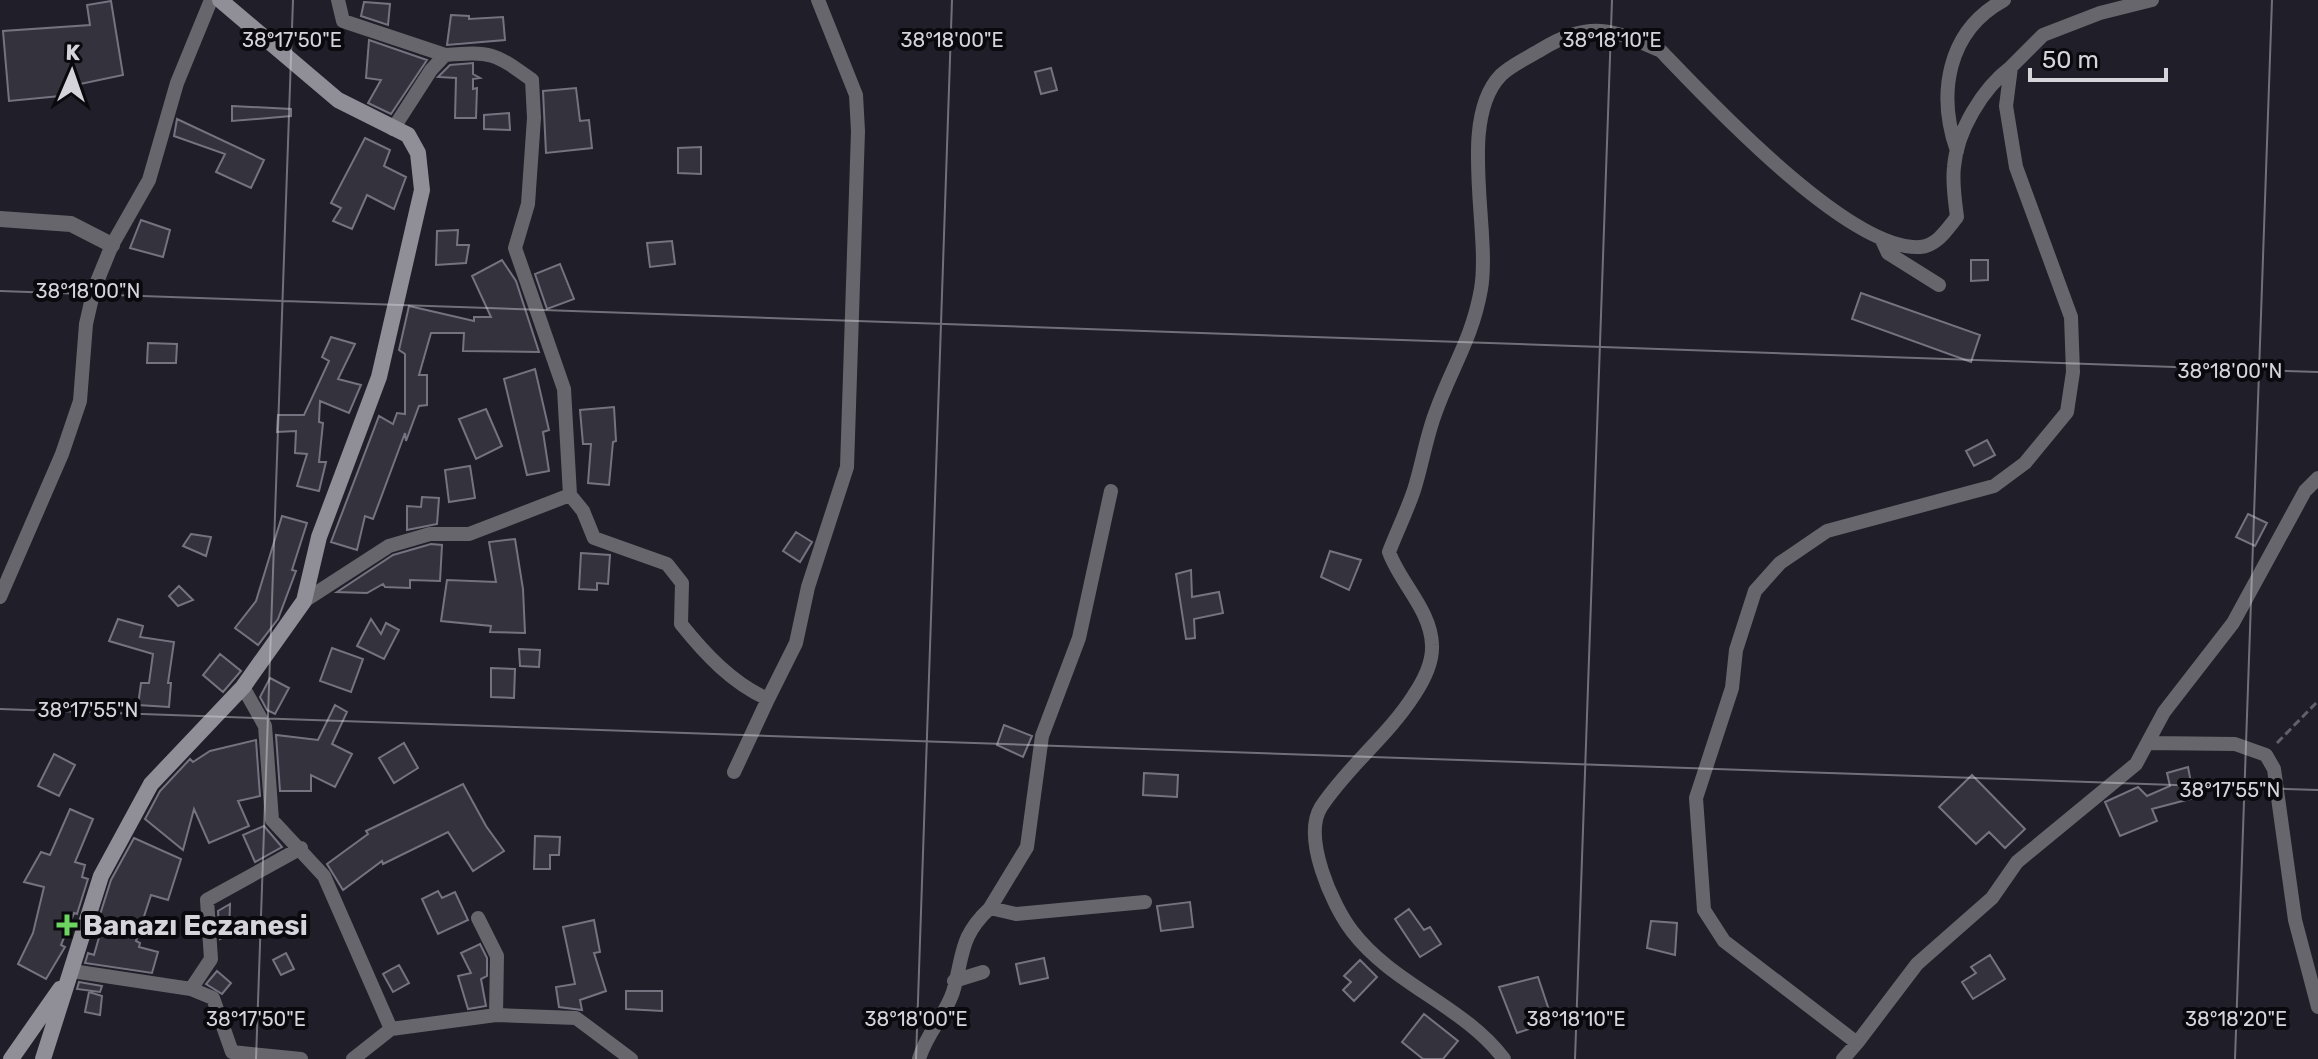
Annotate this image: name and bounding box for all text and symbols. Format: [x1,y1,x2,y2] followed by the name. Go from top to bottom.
[242,28,342,52] text: 38°17'50"E
[900,28,1004,52] text: 38°18'00"E
[1563,28,1662,52] text: 38°18'10"E
[32,32,112,112] north arrow
[2030,32,2166,82] scale bar
[65,39,81,66] text: K
[2042,46,2099,74] text: 50 m
[36,279,140,303] text: 38°18'00"N
[2178,359,2282,383] text: 38°18'00"N
[38,698,138,722] text: 38°17'55"N
[2180,778,2280,802] text: 38°17'55"N
[83,909,308,942] place label: Banazı Eczanesi
[58,916,76,934] marker: Banazı Eczanesi
[206,1007,306,1031] text: 38°17'50"E
[864,1007,968,1031] text: 38°18'00"E
[1527,1007,1626,1031] text: 38°18'10"E
[2185,1007,2287,1031] text: 38°18'20"E

